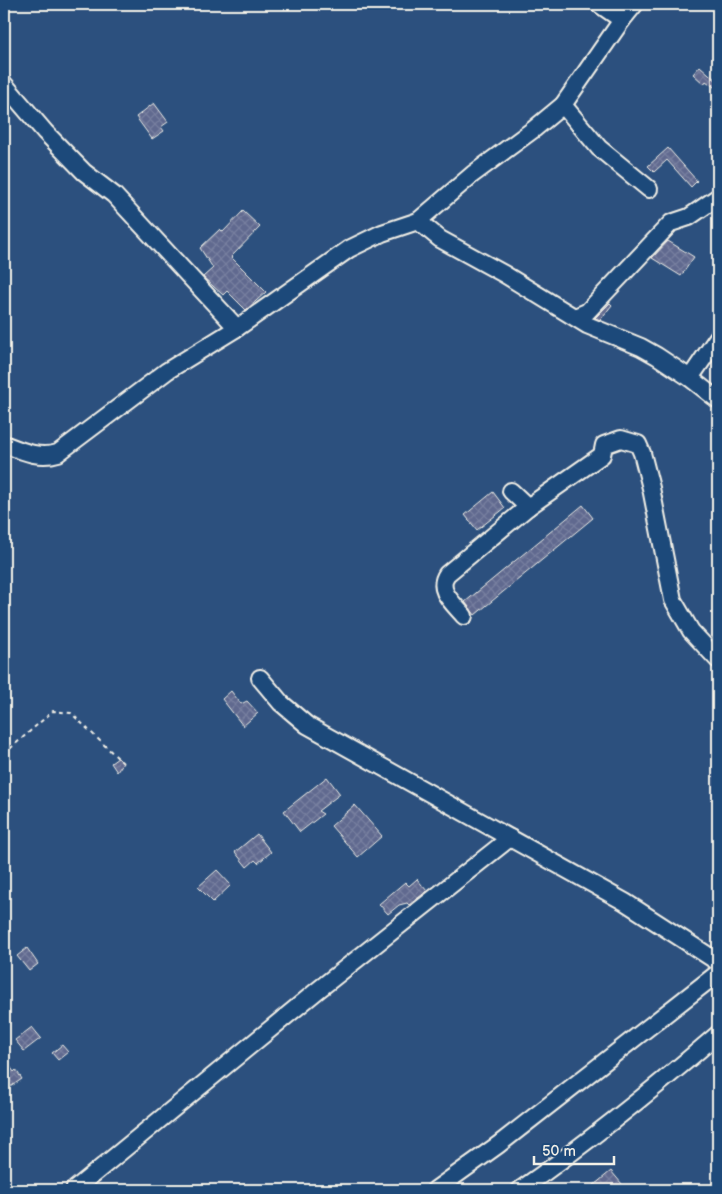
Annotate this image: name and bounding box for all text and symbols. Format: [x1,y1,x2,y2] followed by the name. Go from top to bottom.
[534,1134,614,1166] scale bar
[542,1142,576,1161] text: 50 m

